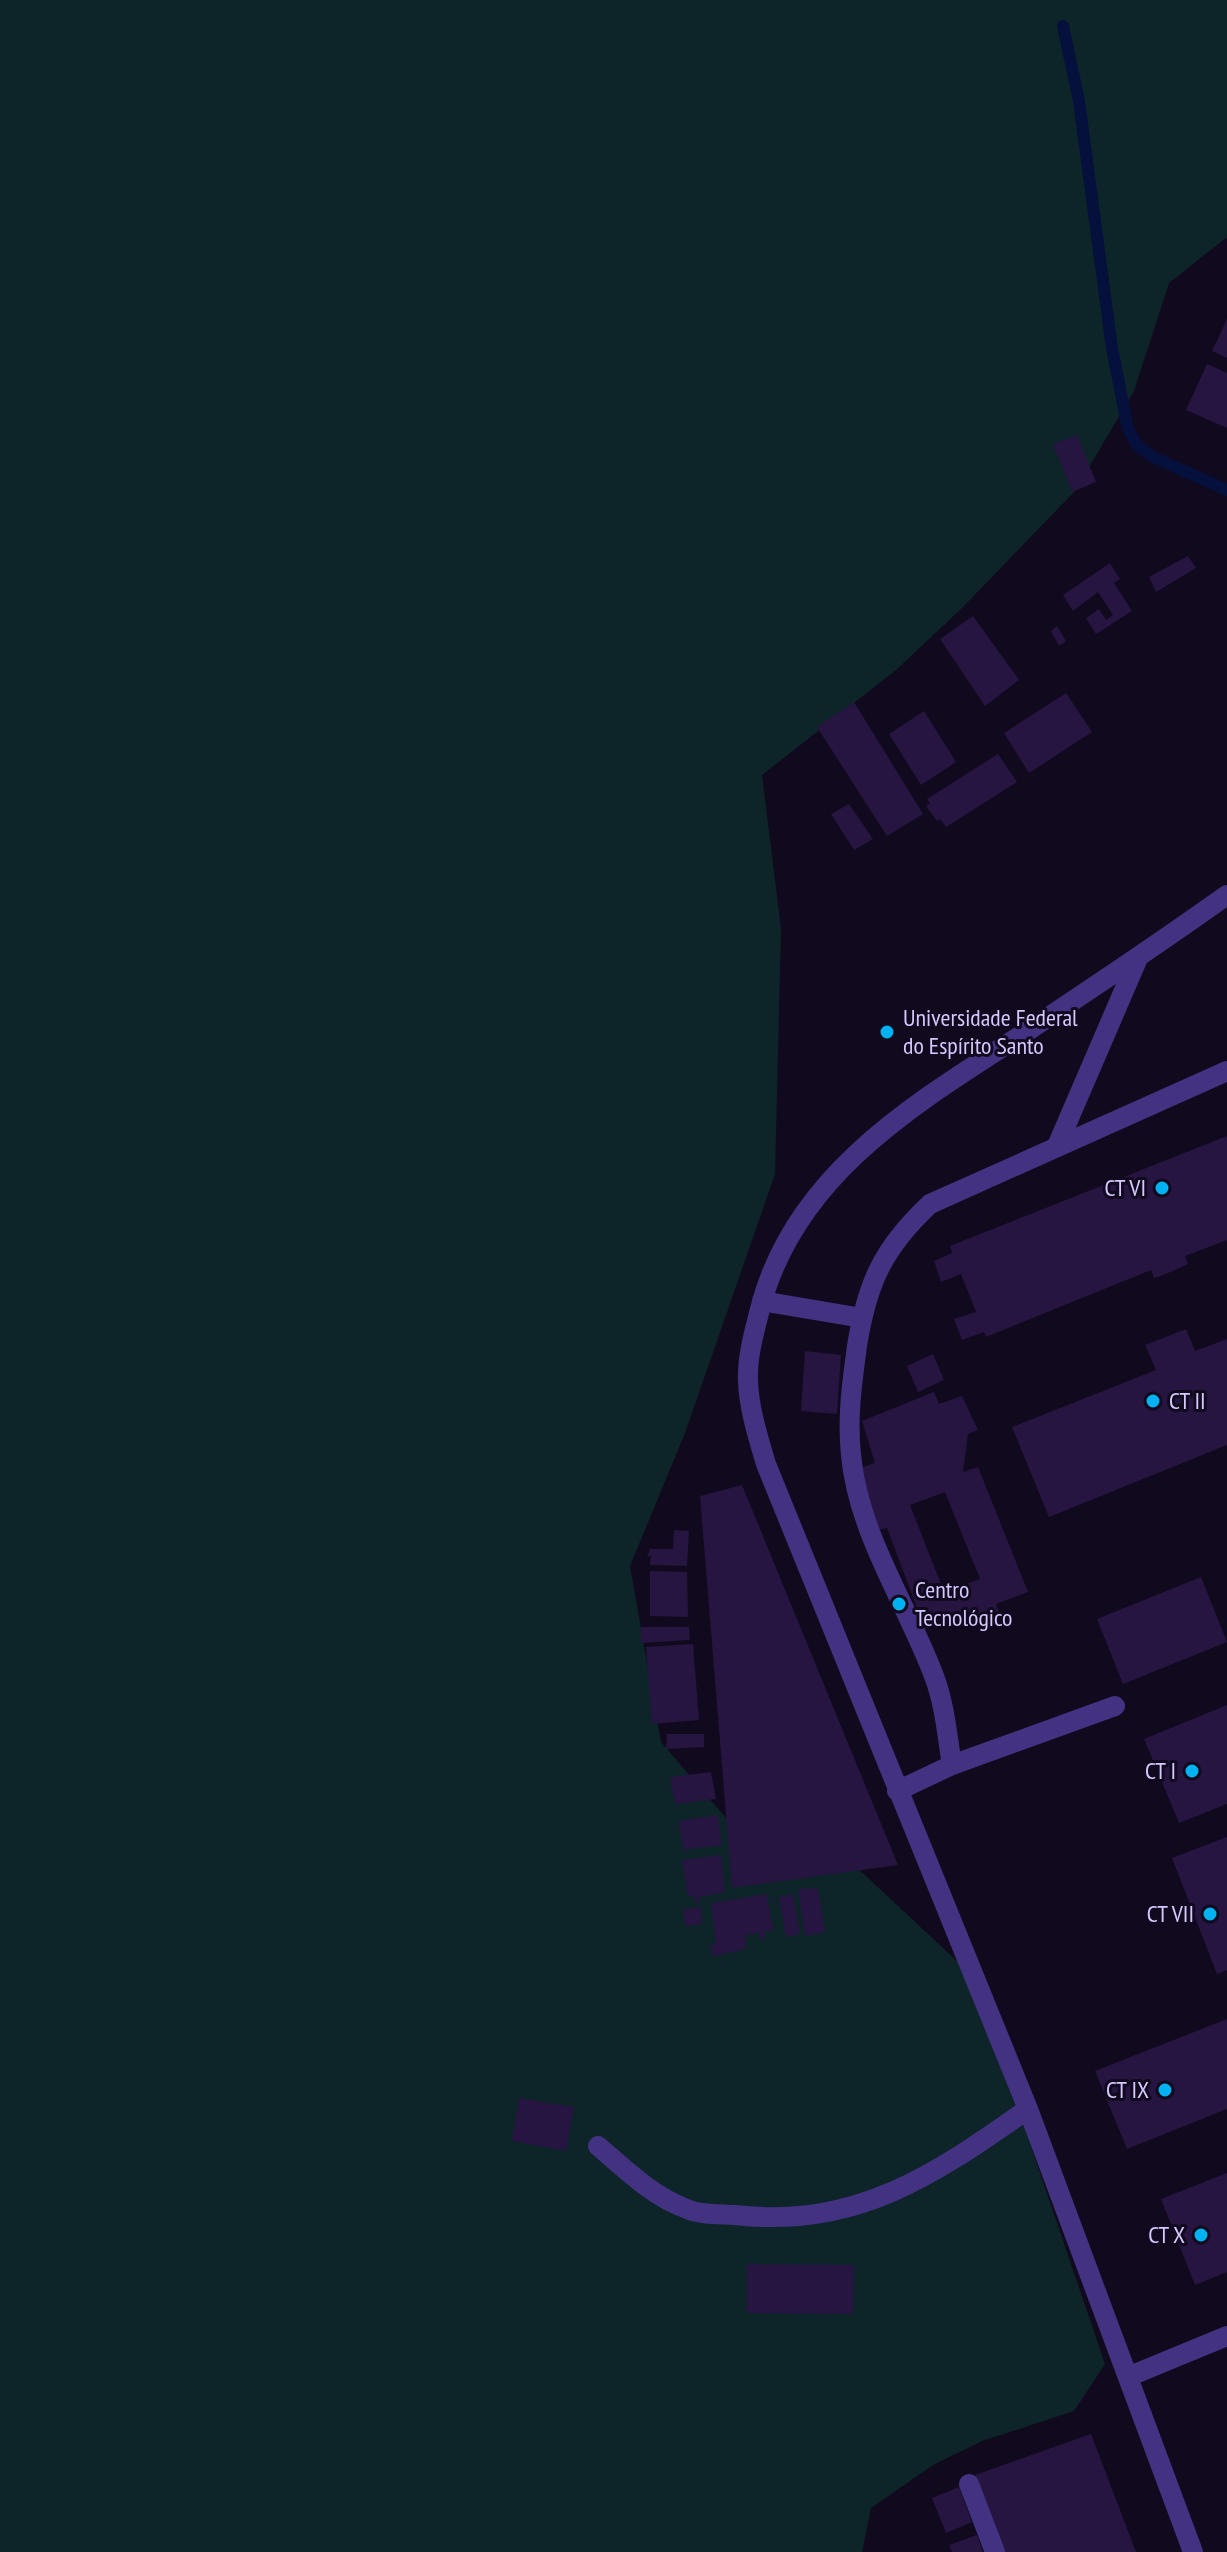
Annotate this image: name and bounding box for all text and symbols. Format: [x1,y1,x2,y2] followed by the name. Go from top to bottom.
[903,1002,1078,1061] place label: Universidade Federal do Espírito Santo
[878,1023,896,1041] marker: Universidade Federal do Espírito Santo
[1104,1172,1146,1203] place label: CT VI
[1153,1179,1171,1197] marker: CT VI
[1169,1385,1206,1416] place label: CT II
[1144,1392,1162,1410] marker: CT II
[915,1574,1012,1633] place label: Centro Tecnológico
[890,1595,908,1613] marker: Centro Tecnológico
[1145,1755,1176,1786] place label: CT I
[1183,1762,1201,1780] marker: CT I
[1147,1898,1194,1929] place label: CT VII
[1201,1905,1219,1923] marker: CT VII
[1106,2074,1149,2105] place label: CT IX
[1156,2081,1174,2099] marker: CT IX
[1148,2219,1185,2250] place label: CT X
[1192,2226,1210,2244] marker: CT X

